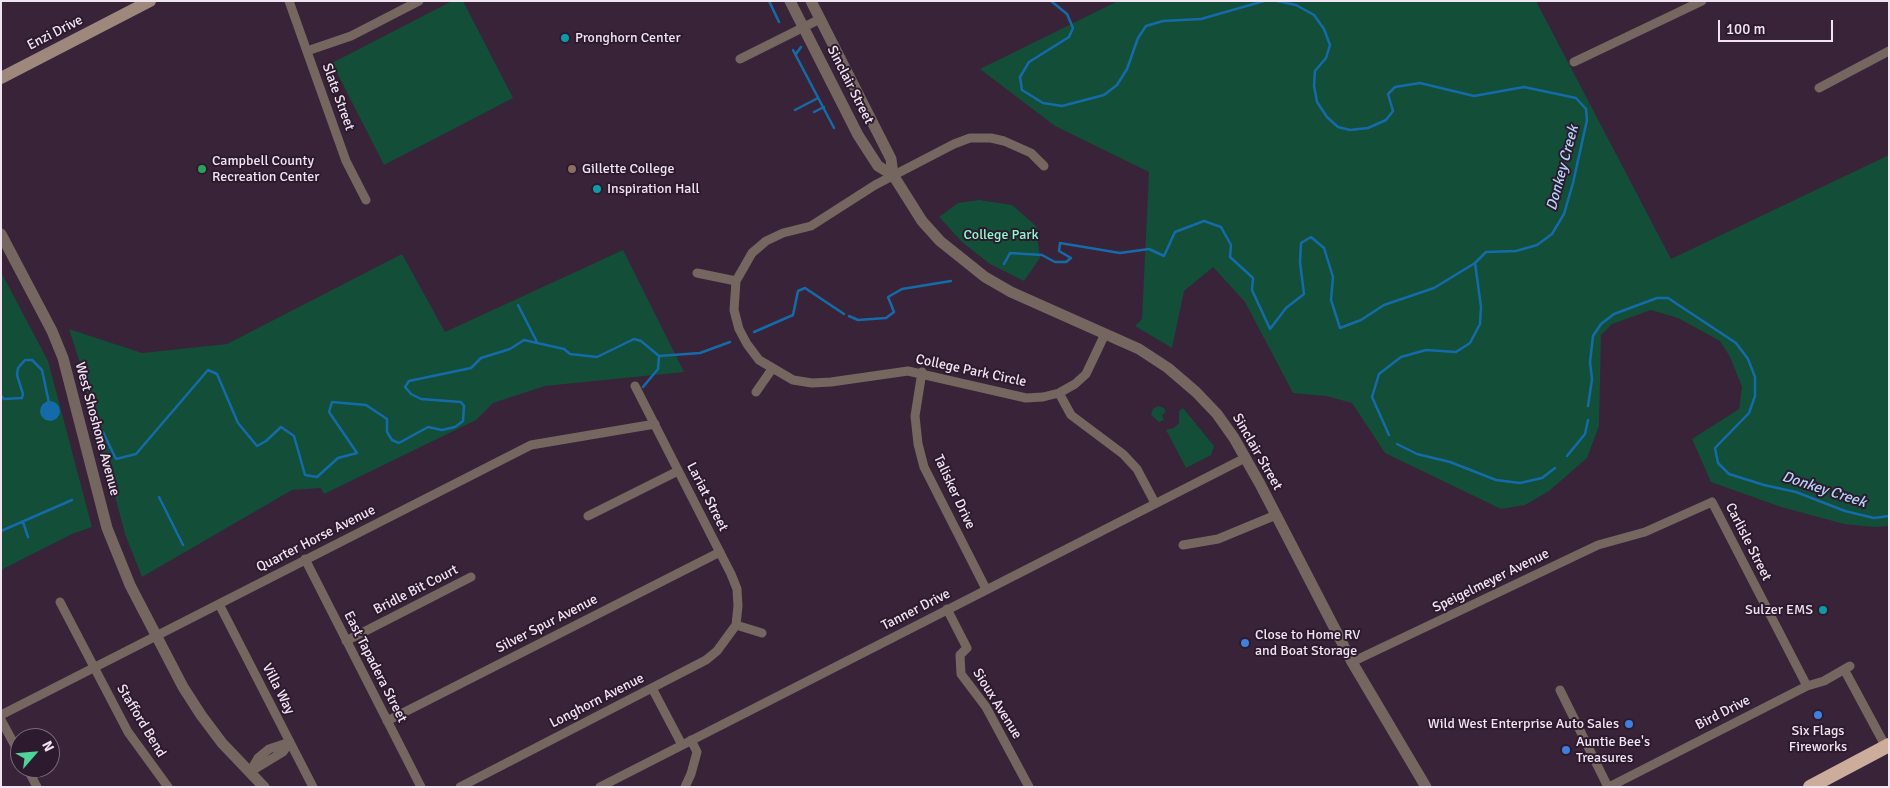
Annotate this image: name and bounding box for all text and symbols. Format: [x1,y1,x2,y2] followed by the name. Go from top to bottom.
[1720,10,1835,42] scale bar
[24,12,86,54] street label: Enzi Drive
[1726,20,1766,38] text: 100 m
[575,30,681,46] place label: Pronghorn Center
[559,32,571,44] marker: Pronghorn Center
[823,43,877,127] street label: Sinclair Street
[318,61,358,133] street label: Slate Street
[1543,123,1583,213] water label: Donkey Creek
[212,153,319,186] place label: Campbell County Recreation Center
[582,161,674,177] place label: Gillette College
[196,163,208,175] marker: Campbell County Recreation Center
[566,163,578,175] marker: Gillette College
[607,181,699,197] place label: Inspiration Hall
[591,183,603,195] marker: Inspiration Hall
[964,227,1038,243] park label: College Park
[914,351,1028,391] street label: College Park Circle
[71,360,123,498] street label: West Shoshone Avenue
[1228,411,1286,493] street label: Sinclair Street
[929,452,979,532] street label: Talisker Drive
[683,460,731,534] street label: Lariat Street
[1780,468,1868,512] water label: Donkey Creek
[1721,500,1775,584] street label: Carlisle Street
[254,502,378,576] street label: Quarter Horse Avenue
[1430,545,1552,617] street label: Speigelmeyer Avenue
[371,561,461,619] street label: Bridle Bit Court
[879,586,953,634] street label: Tanner Drive
[493,591,601,657] street label: Silver Spur Avenue
[1745,602,1813,618] place label: Sulzer EMS
[1817,604,1829,616] marker: Sulzer EMS
[340,609,410,725] street label: East Tapadera Street
[1255,627,1360,660] place label: Close to Home RV and Boat Storage
[1239,637,1251,649] marker: Close to Home RV and Boat Storage
[258,661,298,717] street label: Villa Way
[969,666,1025,742] street label: Sioux Avenue
[547,670,647,732] street label: Longhorn Avenue
[113,682,169,760] street label: Stafford Bend
[1693,692,1753,734] street label: Bird Drive
[1812,709,1824,721] marker: Six Flags Fireworks
[1428,716,1619,732] place label: Wild West Enterprise Auto Sales
[1623,718,1635,730] marker: Wild West Enterprise Auto Sales
[1789,723,1847,756] place label: Six Flags Fireworks
[10,728,60,778] north arrow
[1576,734,1650,766] place label: Auntie Bee's Treasures
[38,738,58,755] text: N
[1560,744,1572,756] marker: Auntie Bee's Treasures

